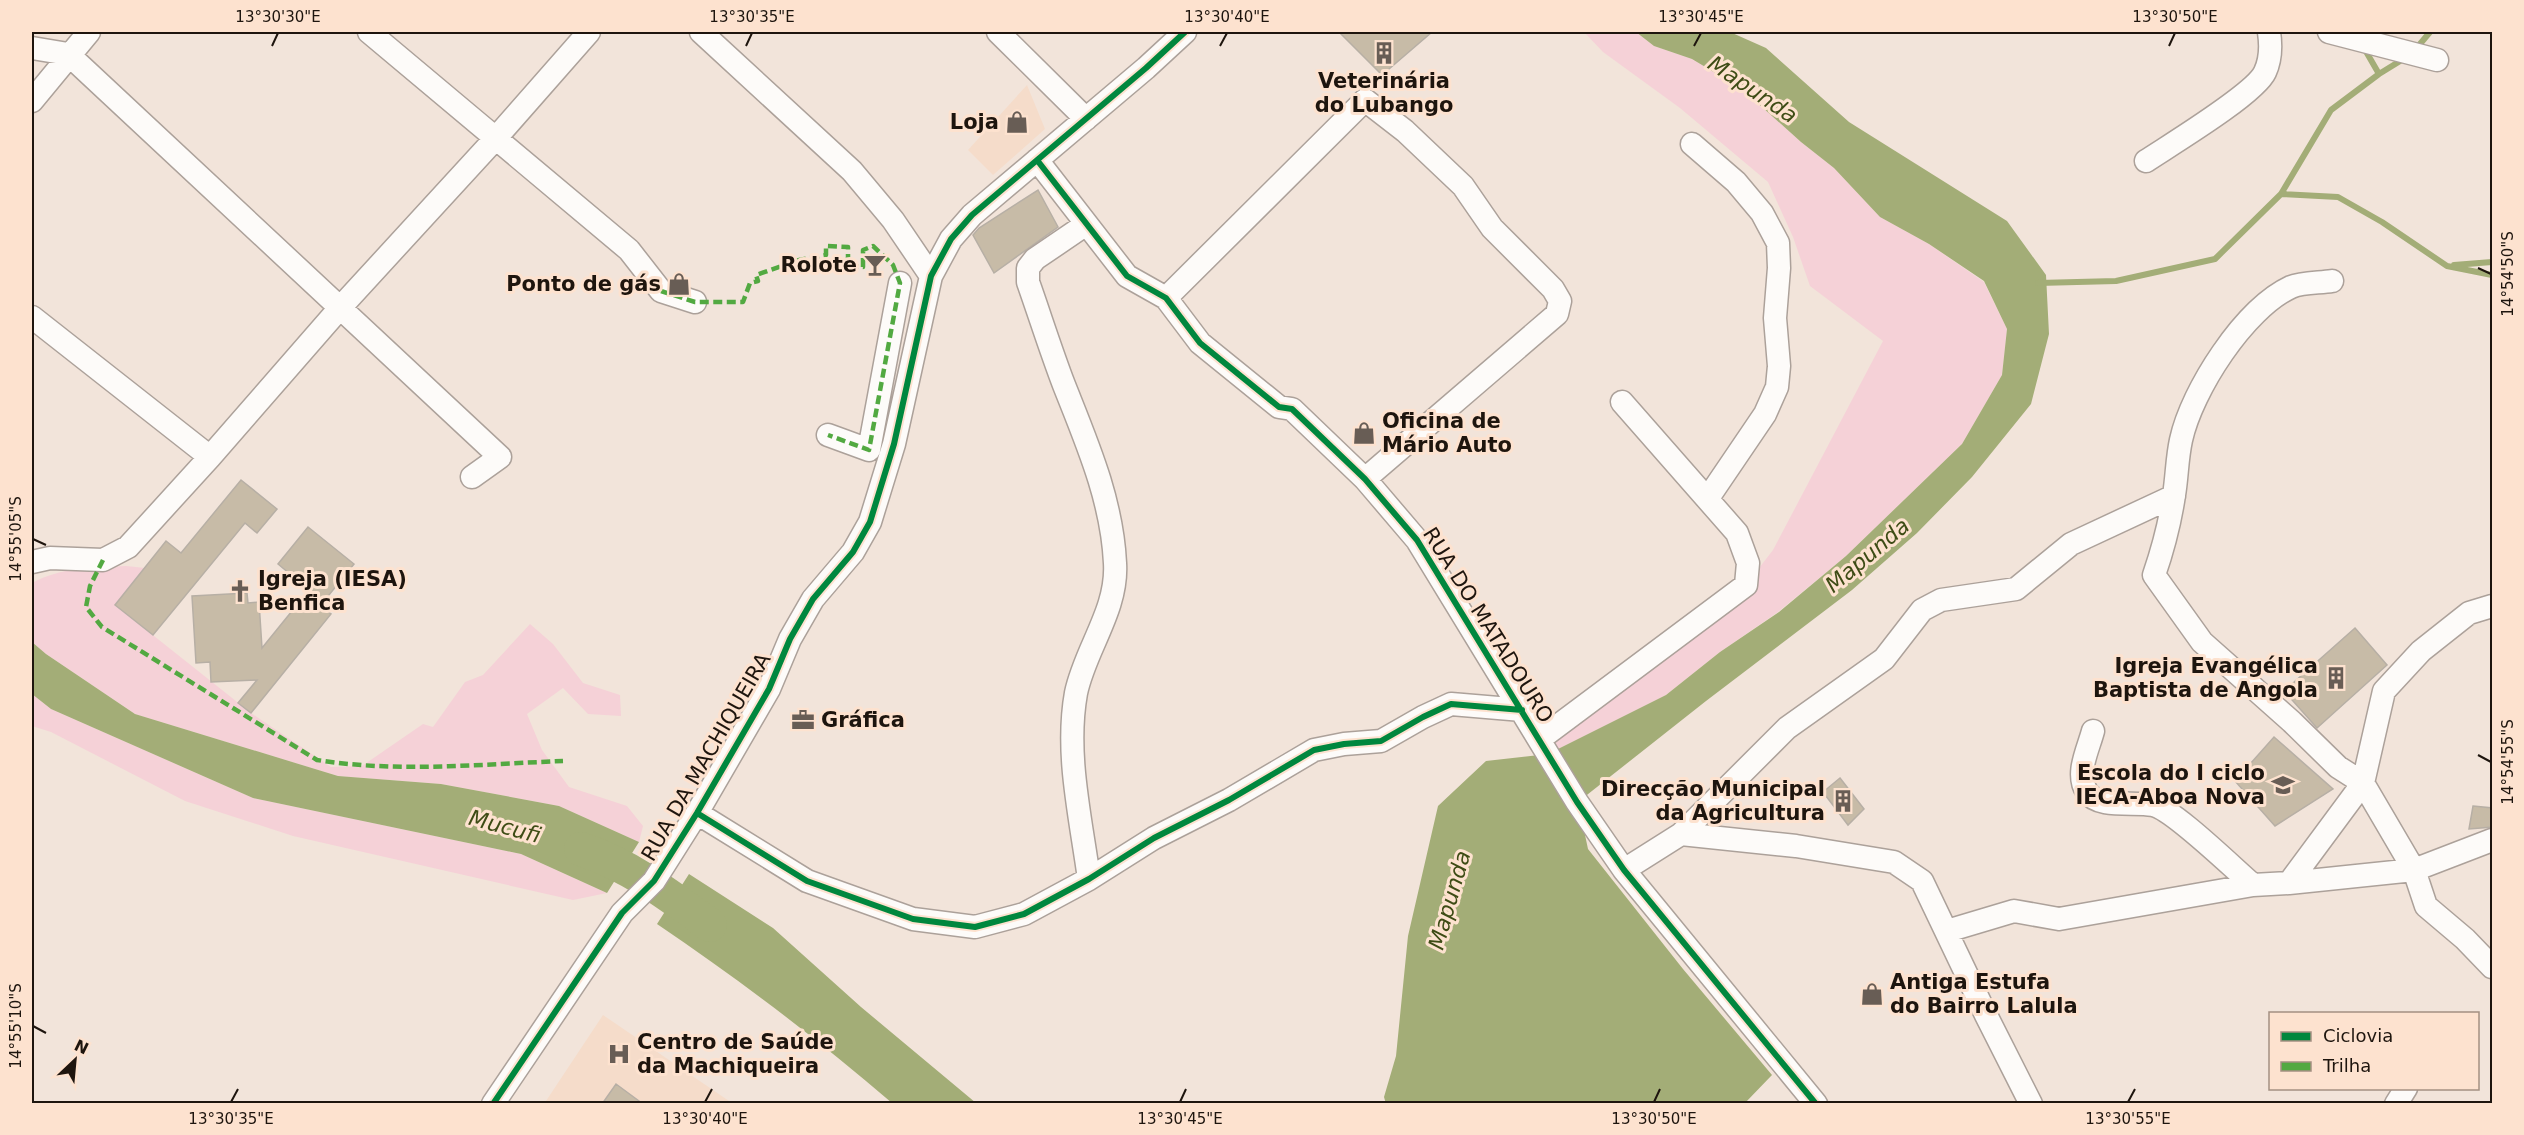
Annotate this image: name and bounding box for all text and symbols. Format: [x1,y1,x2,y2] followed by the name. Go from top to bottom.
[235,8,321,26] text: 13°30'30"E
[709,8,795,26] text: 13°30'35"E
[1184,8,1270,26] text: 13°30'40"E
[1658,8,1744,26] text: 13°30'45"E
[2132,8,2218,26] text: 13°30'50"E
[1371,40,1397,66] building icon: Veterinária do Lubango
[1704,51,1802,128] water label: Mapunda
[1315,69,1453,117] place label: Veterinária do Lubango
[1004,109,1030,135] shop icon: Loja
[950,110,999,134] place label: Loja
[2499,231,2517,317] text: 14°54'50"S
[862,252,888,278] bar icon: Rolote
[780,253,857,277] place label: Rolote
[666,271,692,297] shop icon: Ponto de gás
[506,272,661,296] place label: Ponto de gás
[1382,409,1512,457] place label: Oficina de Mário Auto
[1351,420,1377,446] shop icon: Oficina de Mário Auto
[7,496,25,582] text: 14°55'05"S
[1820,513,1914,598] water label: Mapunda
[1418,523,1558,727] street label: RUA DO MATADOURO
[258,567,407,615] place label: Igreja (IESA) Benfica
[227,578,253,604] church icon: Igreja (IESA) Benfica
[637,648,776,865] street label: RUA DA MACHIQUEIRA
[2093,654,2318,702] place label: Igreja Evangélica Baptista de Angola
[2323,665,2349,691] building icon: Igreja Evangélica Baptista de Angola
[790,707,816,733] office icon: Gráfica
[821,708,905,732] place label: Gráfica
[2499,719,2517,805] text: 14°54'55"S
[2075,761,2265,809] place label: Escola do I ciclo IECA-Aboa Nova
[2270,772,2296,798] school or university icon: Escola do I ciclo IECA-Aboa Nova
[1601,777,1825,825] place label: Direcção Municipal da Agricultura
[1830,788,1856,814] building icon: Direcção Municipal da Agricultura
[466,805,544,848] water label: Mucufi
[1423,848,1476,952] water label: Mapunda
[1890,970,2078,1018] place label: Antiga Estufa do Bairro Lalula
[1859,981,1885,1007] shop icon: Antiga Estufa do Bairro Lalula
[7,983,25,1069] text: 14°55'10"S
[2269,1012,2479,1090] legend
[2323,1025,2393,1046] text: Ciclovia
[45,1030,105,1090] north arrow
[637,1030,834,1078] place label: Centro de Saúde da Machiqueira
[71,1035,92,1058] text: N
[606,1041,632,1067] hospital icon: Centro de Saúde da Machiqueira
[2322,1055,2371,1076] text: Trilha
[188,1110,274,1128] text: 13°30'35"E
[662,1110,748,1128] text: 13°30'40"E
[1137,1110,1223,1128] text: 13°30'45"E
[1611,1110,1697,1128] text: 13°30'50"E
[2085,1110,2171,1128] text: 13°30'55"E

